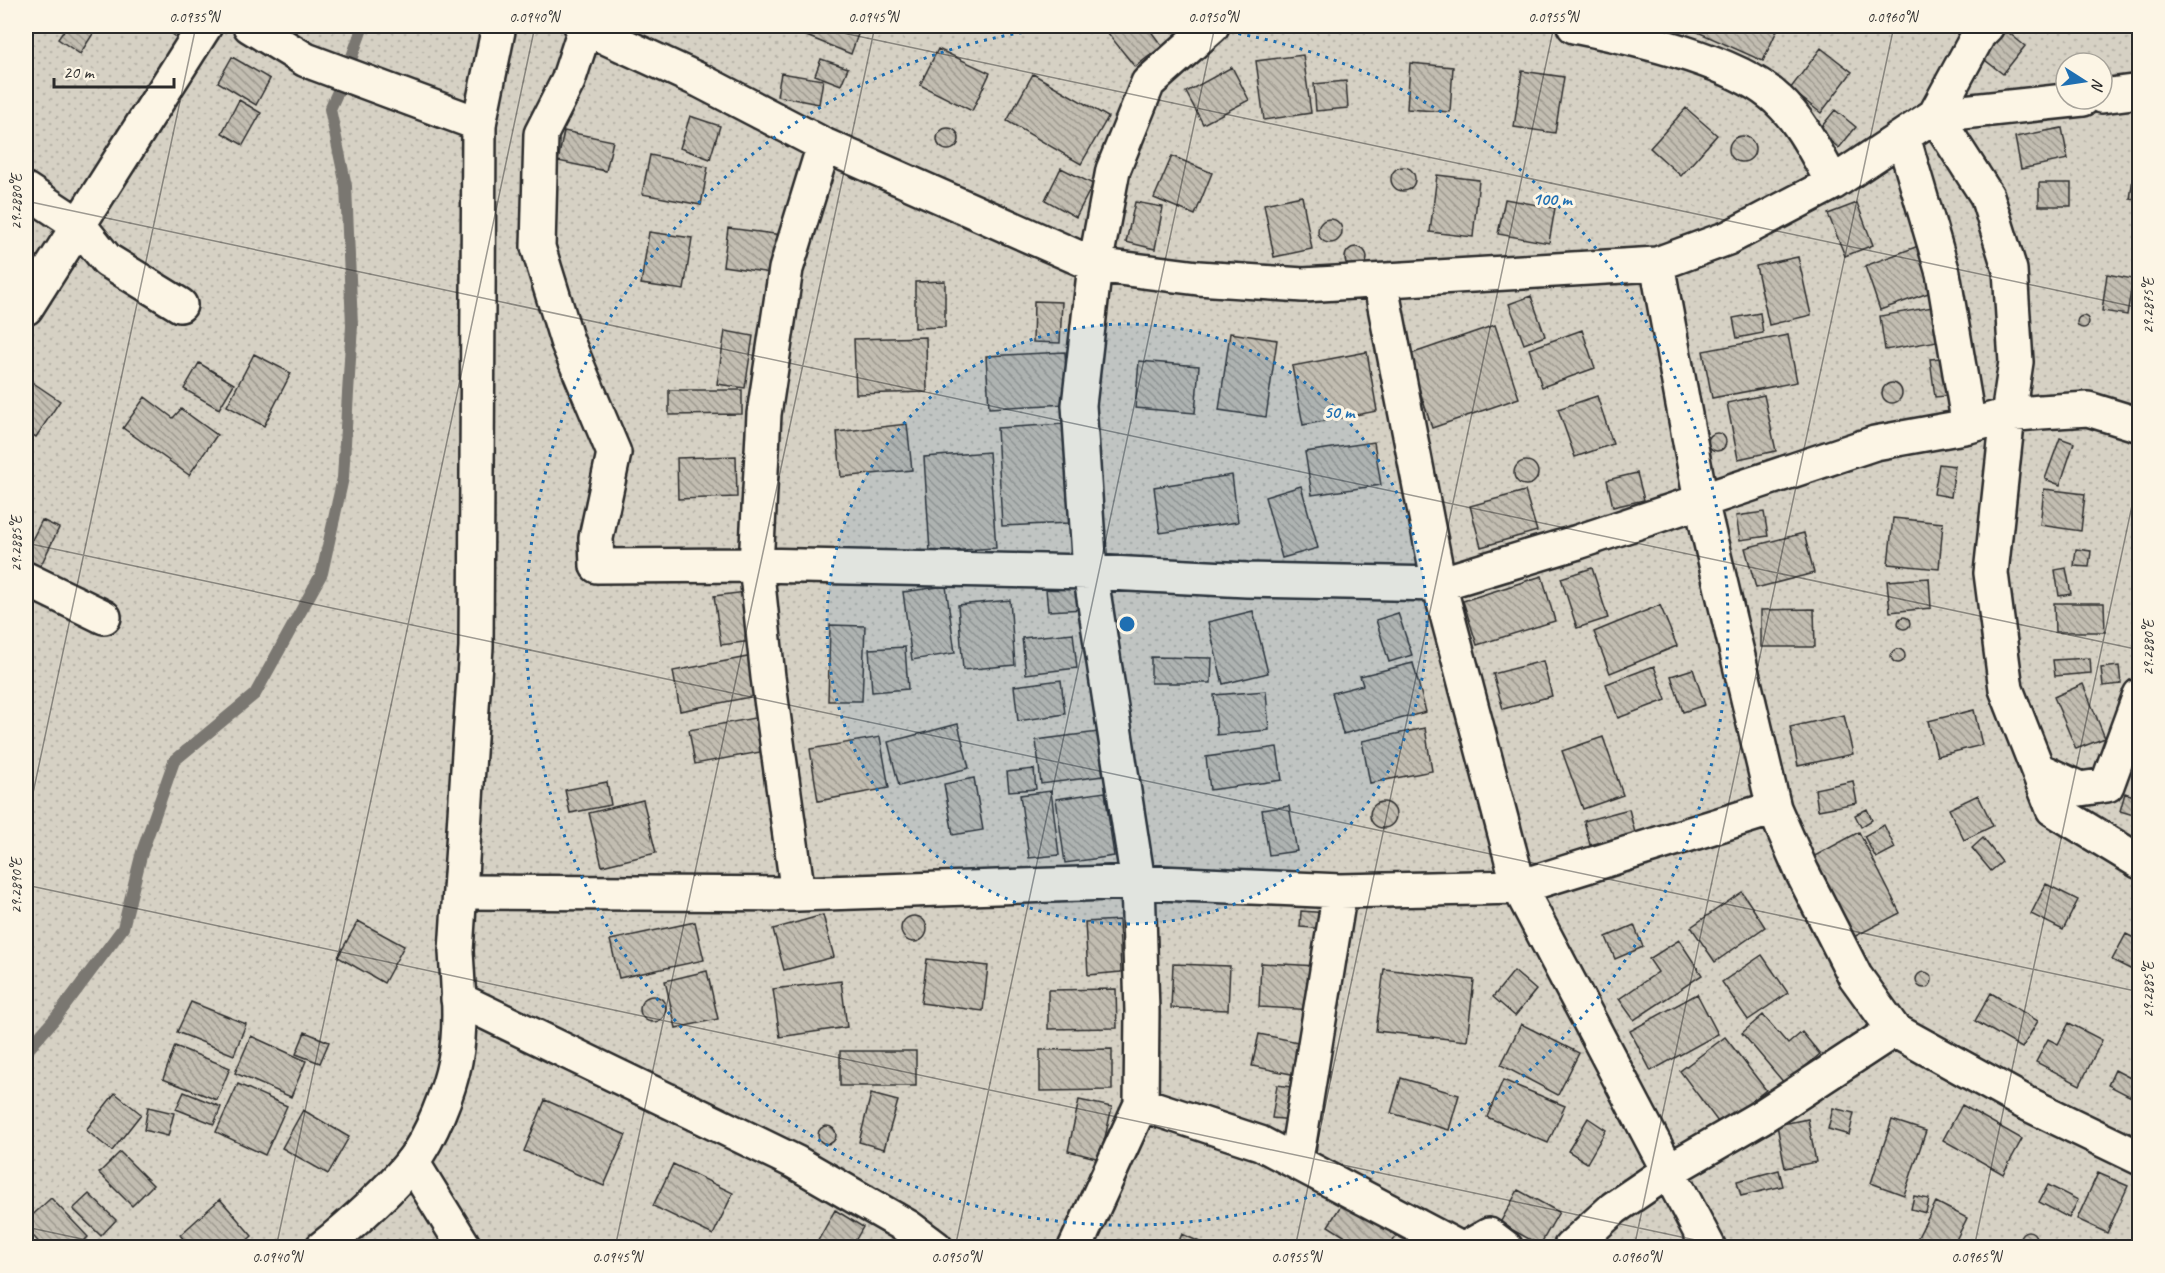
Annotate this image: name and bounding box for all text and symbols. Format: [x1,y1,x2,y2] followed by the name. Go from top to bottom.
[169,8,222,27] text: 0.0935°N
[509,8,562,27] text: 0.0940°N
[848,8,901,27] text: 0.0945°N
[1188,8,1241,27] text: 0.0950°N
[1528,8,1581,27] text: 0.0955°N
[1867,8,1920,27] text: 0.0960°N
[54,51,174,89] scale bar
[2054,51,2114,111] north arrow
[63,61,96,83] text: 20 m
[2086,77,2109,94] text: N
[7,172,26,230] text: 29.2880°E
[1533,188,1573,210] text: 100 m
[2139,276,2158,334] text: 29.2875°E
[1324,401,1356,423] text: 50 m
[7,514,26,572] text: 29.2885°E
[1117,614,1137,634] centre of rings
[2139,618,2158,676] text: 29.2880°E
[7,856,26,914] text: 29.2890°E
[2139,960,2158,1018] text: 29.2885°E
[252,1248,305,1267] text: 0.0940°N
[592,1248,645,1267] text: 0.0945°N
[931,1248,984,1267] text: 0.0950°N
[1271,1248,1324,1267] text: 0.0955°N
[1611,1248,1664,1267] text: 0.0960°N
[1951,1248,2004,1267] text: 0.0965°N

